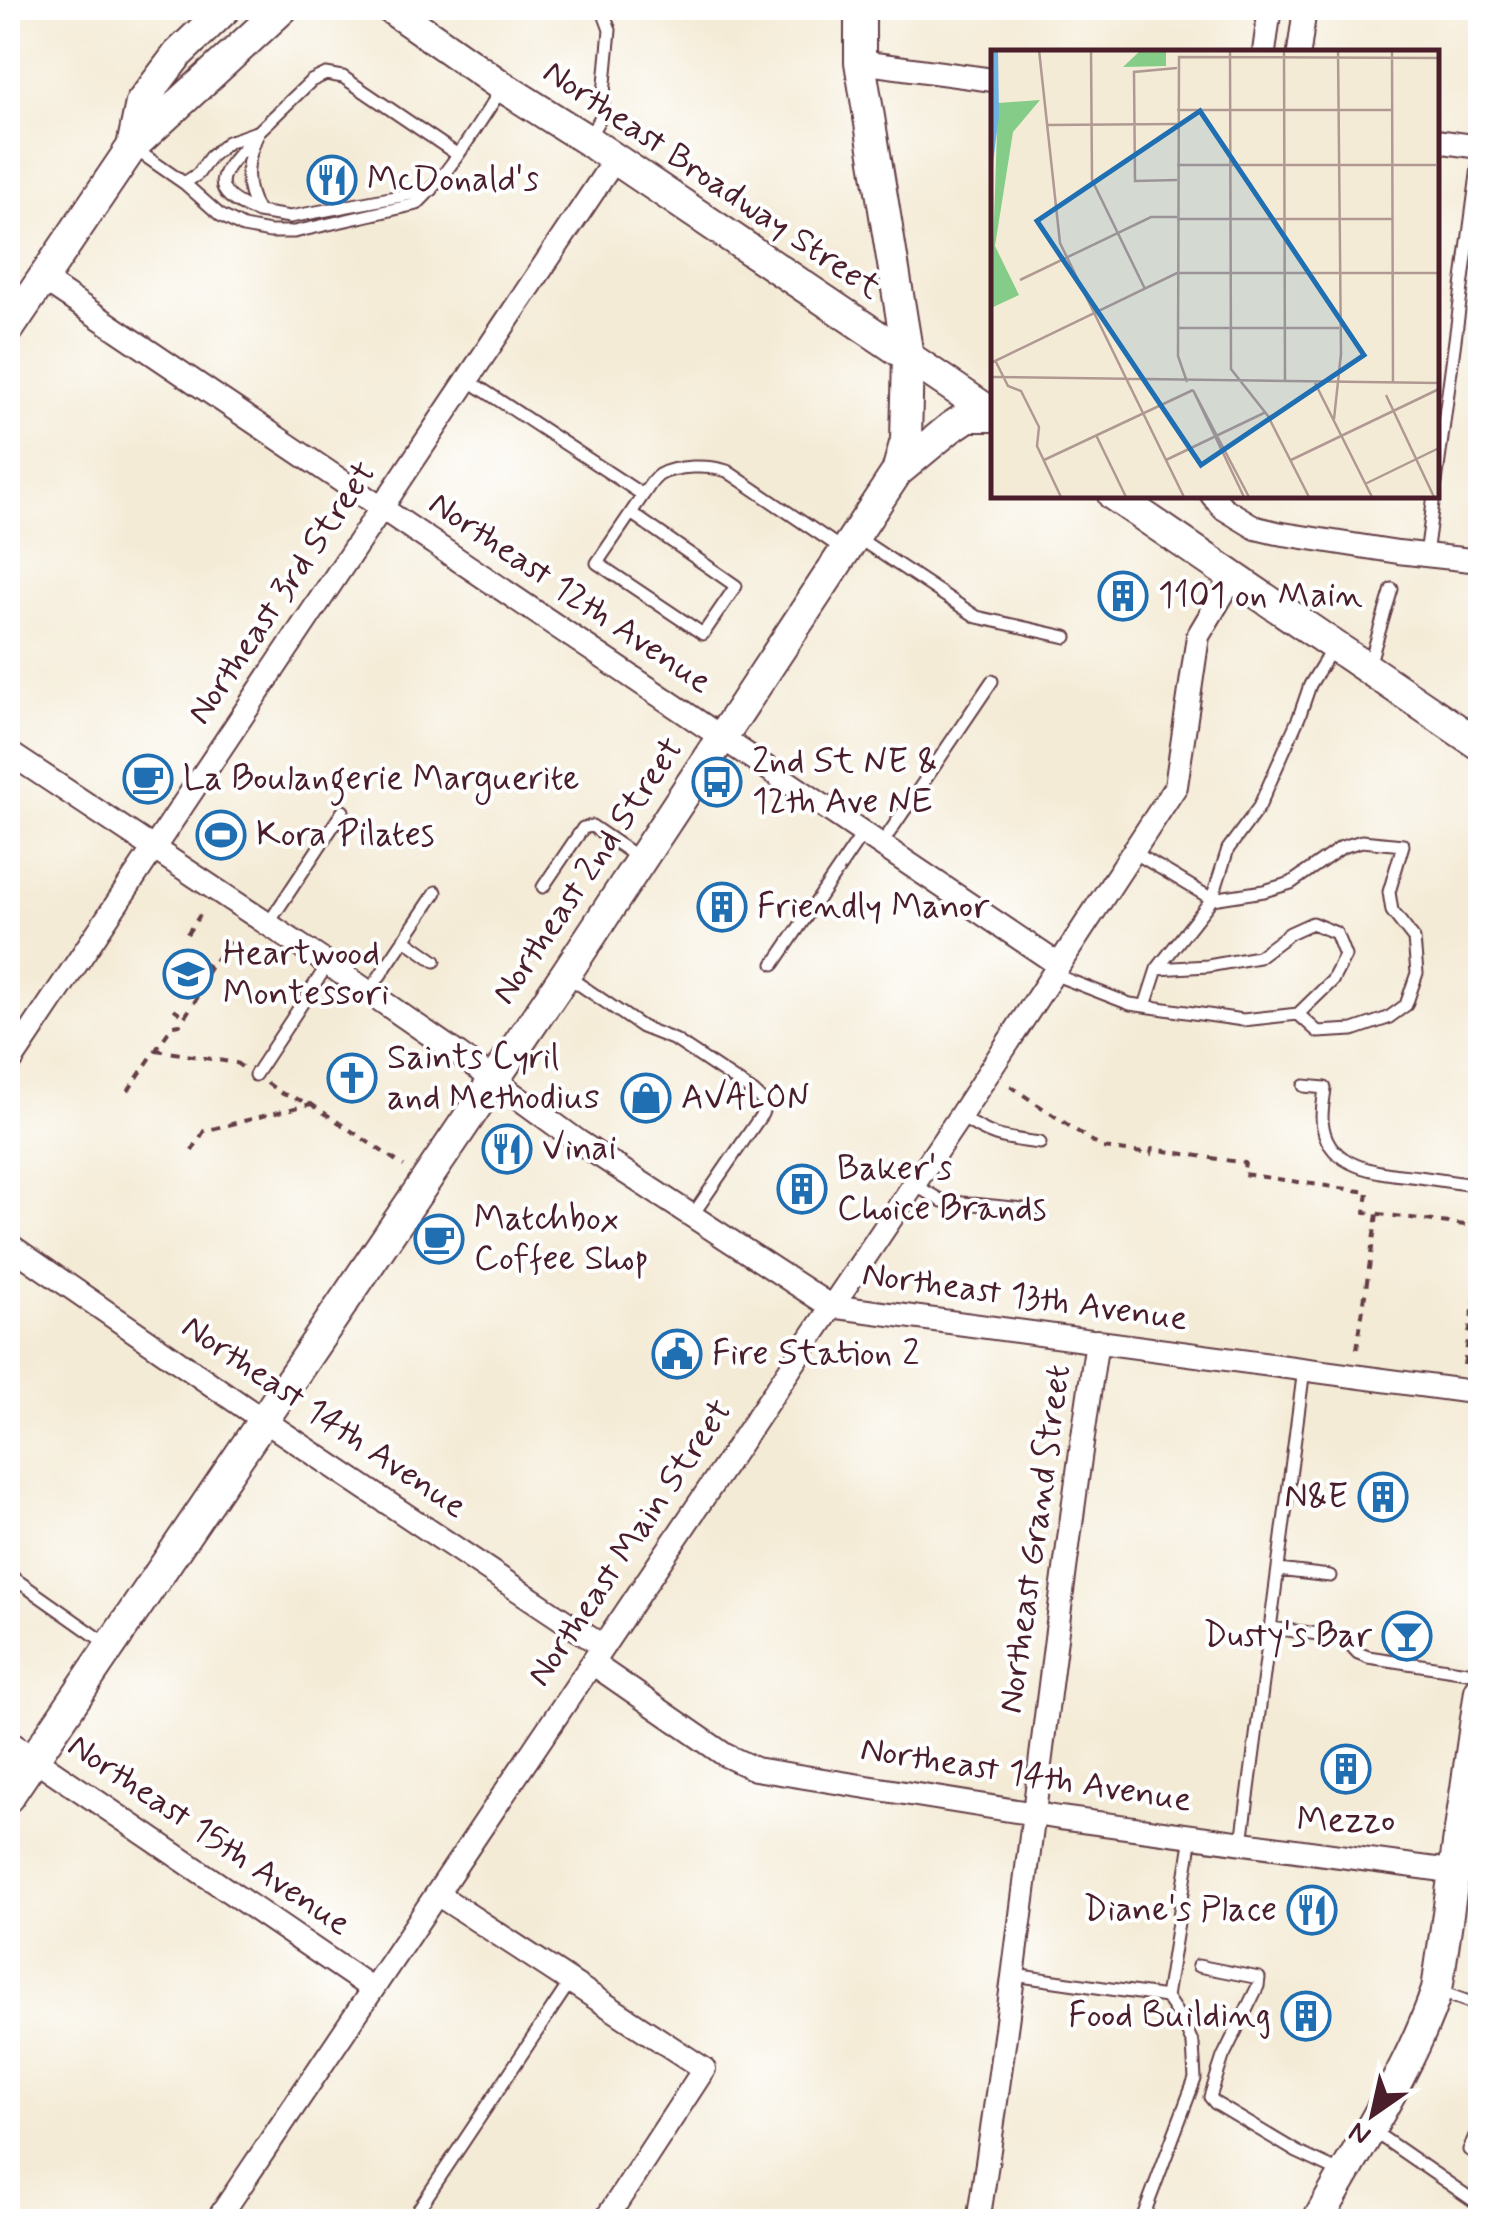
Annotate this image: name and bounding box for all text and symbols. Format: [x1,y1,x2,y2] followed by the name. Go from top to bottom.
[534,49,891,311] street label: Northeast Broadway Street
[991,50,1438,498] inset map
[306,154,358,206] restaurant icon: McDonald's
[367,157,539,203] place label: McDonald's
[177,452,387,734] street label: Northeast 3rd Street
[420,481,720,705] street label: Northeast 12th Avenue
[1097,570,1149,622] building icon: 1101 on Main
[1158,573,1363,619] place label: 1101 on Main
[481,728,695,1014] street label: Northeast 2nd Street
[752,739,938,825] place label: 2nd St NE & 12th Ave NE
[122,753,174,805] cafe icon: La Boulangerie Marguerite
[183,756,579,806] place label: La Boulangerie Marguerite
[691,756,743,808] bus stop icon: 2nd St NE & 12th Ave NE
[195,809,247,861] sports icon: Kora Pilates
[256,812,435,858] place label: Kora Pilates
[696,881,748,933] building icon: Friendly Manor
[757,884,990,930] place label: Friendly Manor
[223,931,389,1017] place label: Heartwood Montessori
[162,948,214,1000] school or university icon: Heartwood Montessori
[387,1035,600,1121] place label: Saints Cyril and Methodius
[326,1052,378,1104] church icon: Saints Cyril and Methodius
[620,1072,672,1124] shop icon: AVALON
[681,1075,809,1121] place label: AVALON
[481,1123,533,1175] restaurant icon: Vinai
[542,1126,616,1172] place label: Vinai
[837,1146,1046,1232] place label: Baker's Choice Brands
[776,1163,828,1215] building icon: Baker's Choice Brands
[474,1196,649,1282] place label: Matchbox Coffee Shop
[413,1213,465,1265] cafe icon: Matchbox Coffee Shop
[859,1251,1191,1343] street label: Northeast 13th Avenue
[172,1304,476,1530] street label: Northeast 14th Avenue
[651,1328,703,1380] public building icon: Fire Station 2
[712,1331,920,1377] place label: Fire Station 2
[988,1362,1082,1716] street label: Northeast Grand Street
[517,1390,743,1696] street label: Northeast Main Street
[1357,1471,1409,1523] building icon: N&E
[1284,1474,1348,1520] place label: N&E
[1381,1610,1433,1662] bar icon: Dusty's Bar
[1203,1613,1373,1659] place label: Dusty's Bar
[58,1723,360,1947] street label: Northeast 15th Avenue
[857,1726,1195,1824] street label: Northeast 14th Avenue
[1320,1743,1372,1795] building icon: Mezzo
[1297,1798,1395,1844] place label: Mezzo
[1286,1884,1338,1936] restaurant icon: Diane's Place
[1083,1887,1277,1933] place label: Diane's Place
[1280,1990,1332,2042] building icon: Food Building
[1068,1993,1271,2039] place label: Food Building
[1323,2064,1423,2164] north arrow
[1342,2112,1378,2153] text: N

